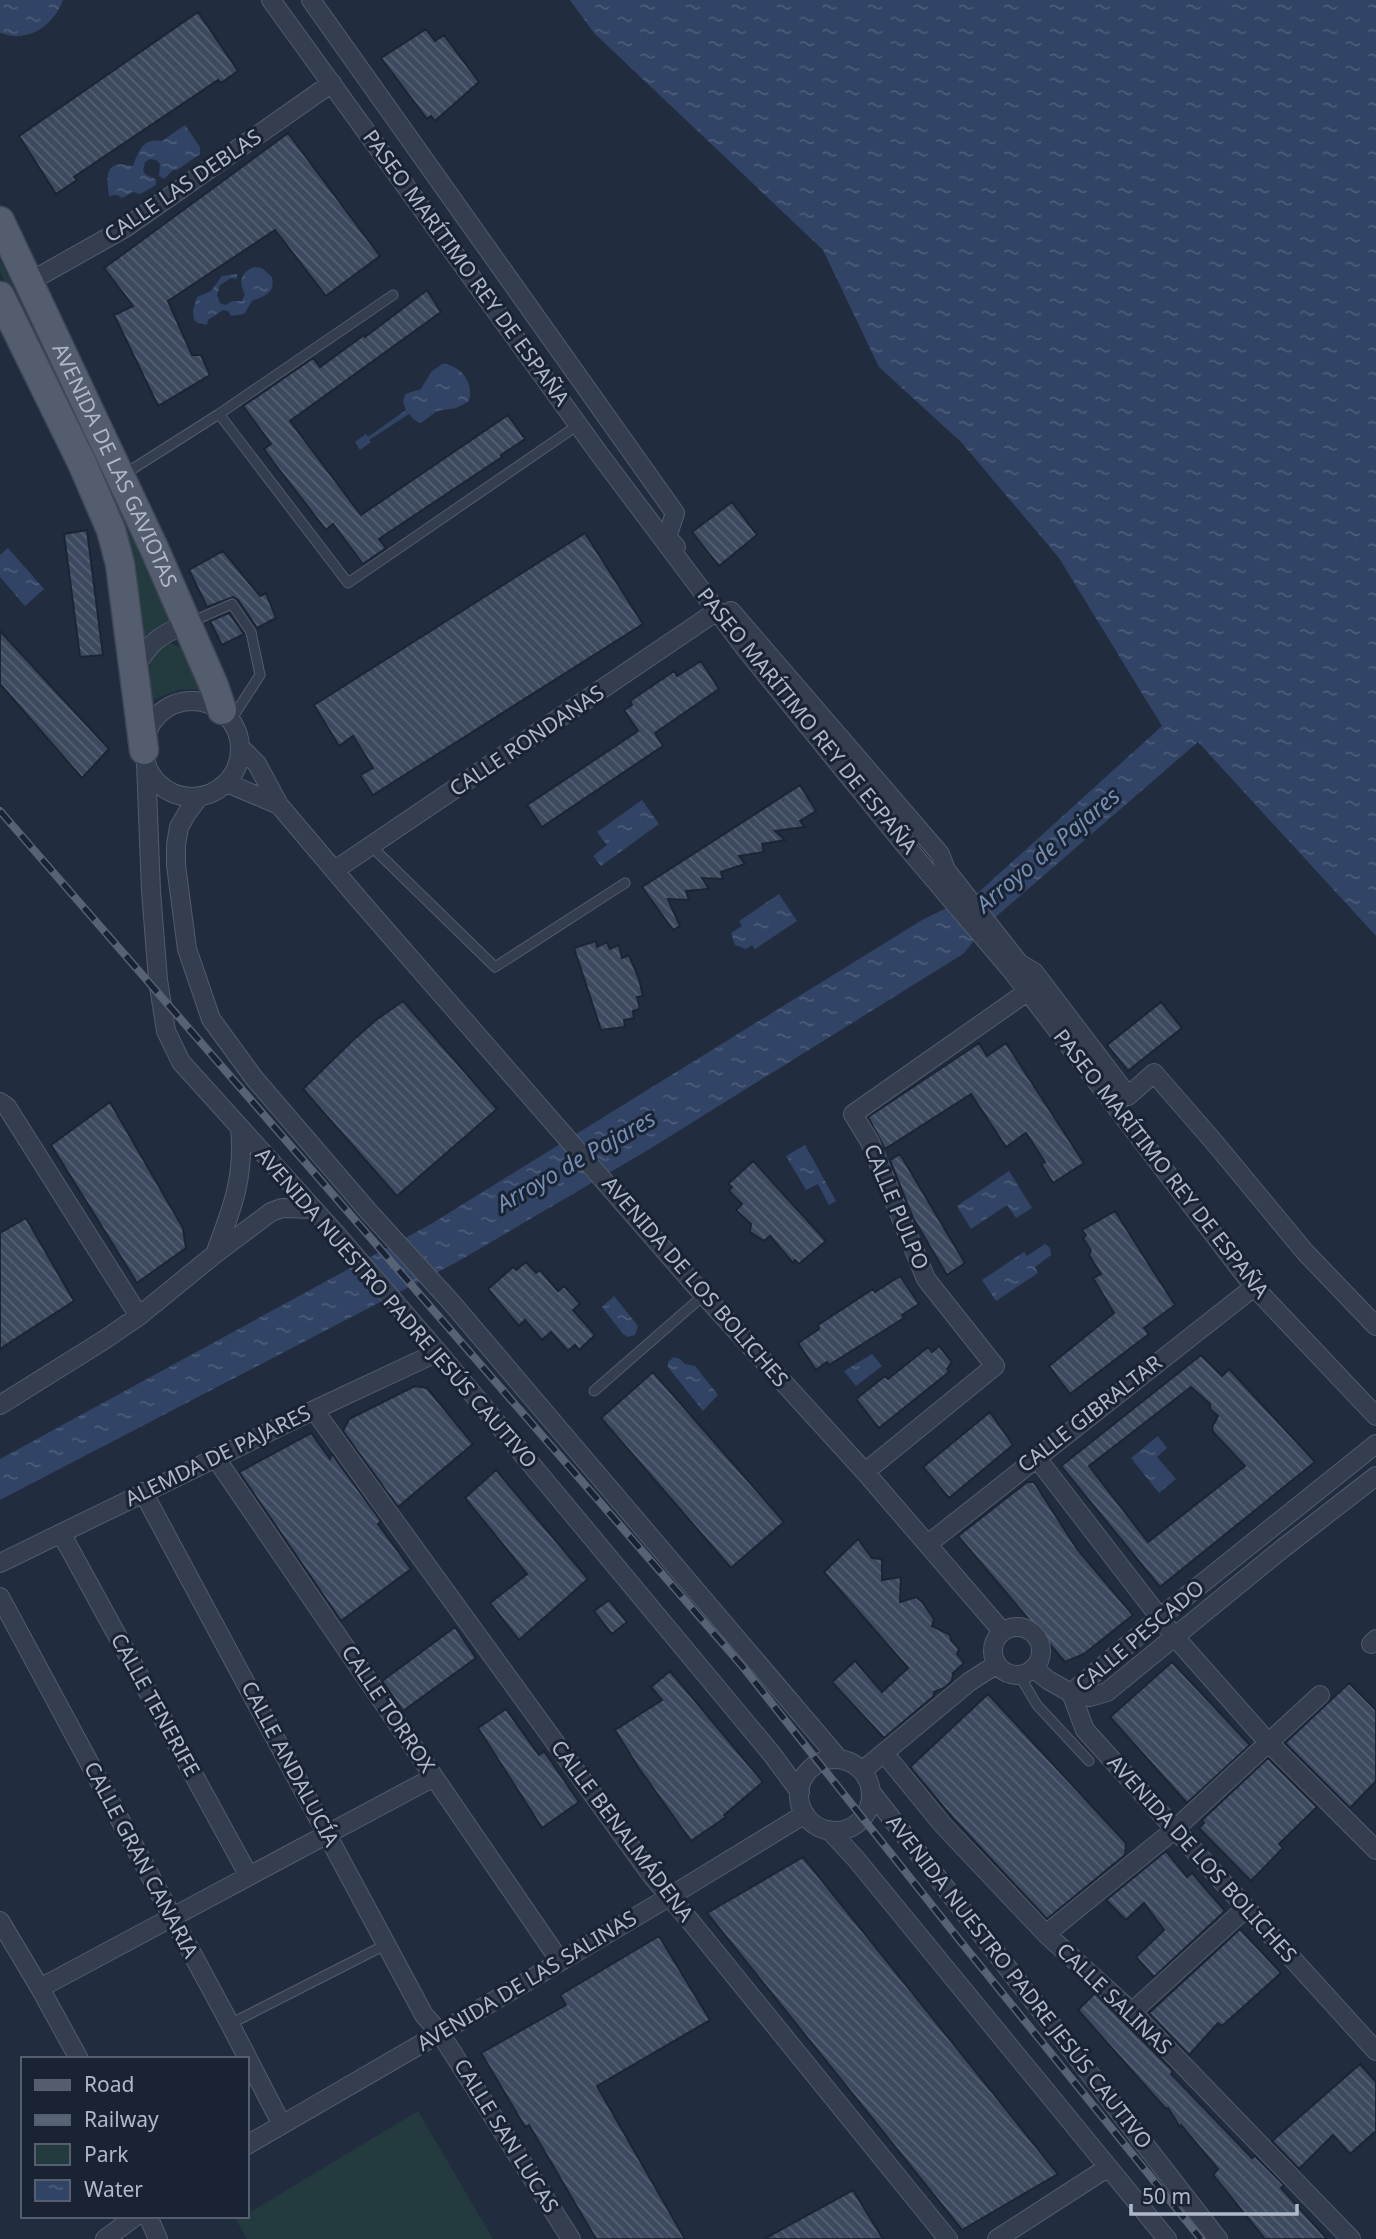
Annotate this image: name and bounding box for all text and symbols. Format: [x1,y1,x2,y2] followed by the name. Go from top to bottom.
[98,122,266,248] street label: CALLE LAS DEBLAS
[357,124,577,411] street label: PASEO MARÍTIMO REY DE ESPAÑA
[47,338,184,591] street label: AVENIDA DE LAS GAVIOTAS
[692,582,924,860] street label: PASEO MARÍTIMO REY DE ESPAÑA
[444,678,609,802] street label: CALLE RONDANAS
[967,779,1126,920] water label: Arroyo de Pajares
[1048,1023,1276,1304] street label: PASEO MARÍTIMO REY DE ESPAÑA
[488,1102,661,1220] water label: Arroyo de Pajares
[858,1139,936,1274] street label: CALLE PULPO
[250,1141,544,1474] street label: AVENIDA NUESTRO PADRE JESÚS CAUTIVO
[596,1170,795,1393] street label: AVENIDA DE LOS BOLICHES
[1012,1348,1167,1478] street label: CALLE GIBRALTAR
[120,1398,315,1512] street label: ALEMDA DE PAJARES
[1069,1573,1210,1697] street label: CALLE PESCADO
[105,1628,207,1781] street label: CALLE TENERIFE
[336,1639,442,1778] street label: CALLE TORROX
[235,1676,347,1852] street label: CALLE ANDALUCÍA
[545,1734,701,1927] street label: CALLE BENALMÁDENA
[1102,1748,1304,1968] street label: AVENIDA DE LOS BOLICHES
[78,1756,206,1963] street label: CALLE GRAN CANARIA
[881,1809,1159,2154] street label: AVENIDA NUESTRO PADRE JESÚS CAUTIVO
[411,1903,642,2057] street label: AVENIDA DE LAS SALINAS
[1051,1936,1178,2060] street label: CALLE SALINAS
[448,2053,566,2218] street label: CALLE SAN LUCAS
[21,2057,248,2218] legend
[84,2070,134,2098] text: Road
[84,2105,159,2133] text: Railway
[84,2140,129,2168] text: Park
[1131,2172,1297,2216] scale bar
[84,2175,143,2203] text: Water
[1142,2182,1191,2210] text: 50 m

